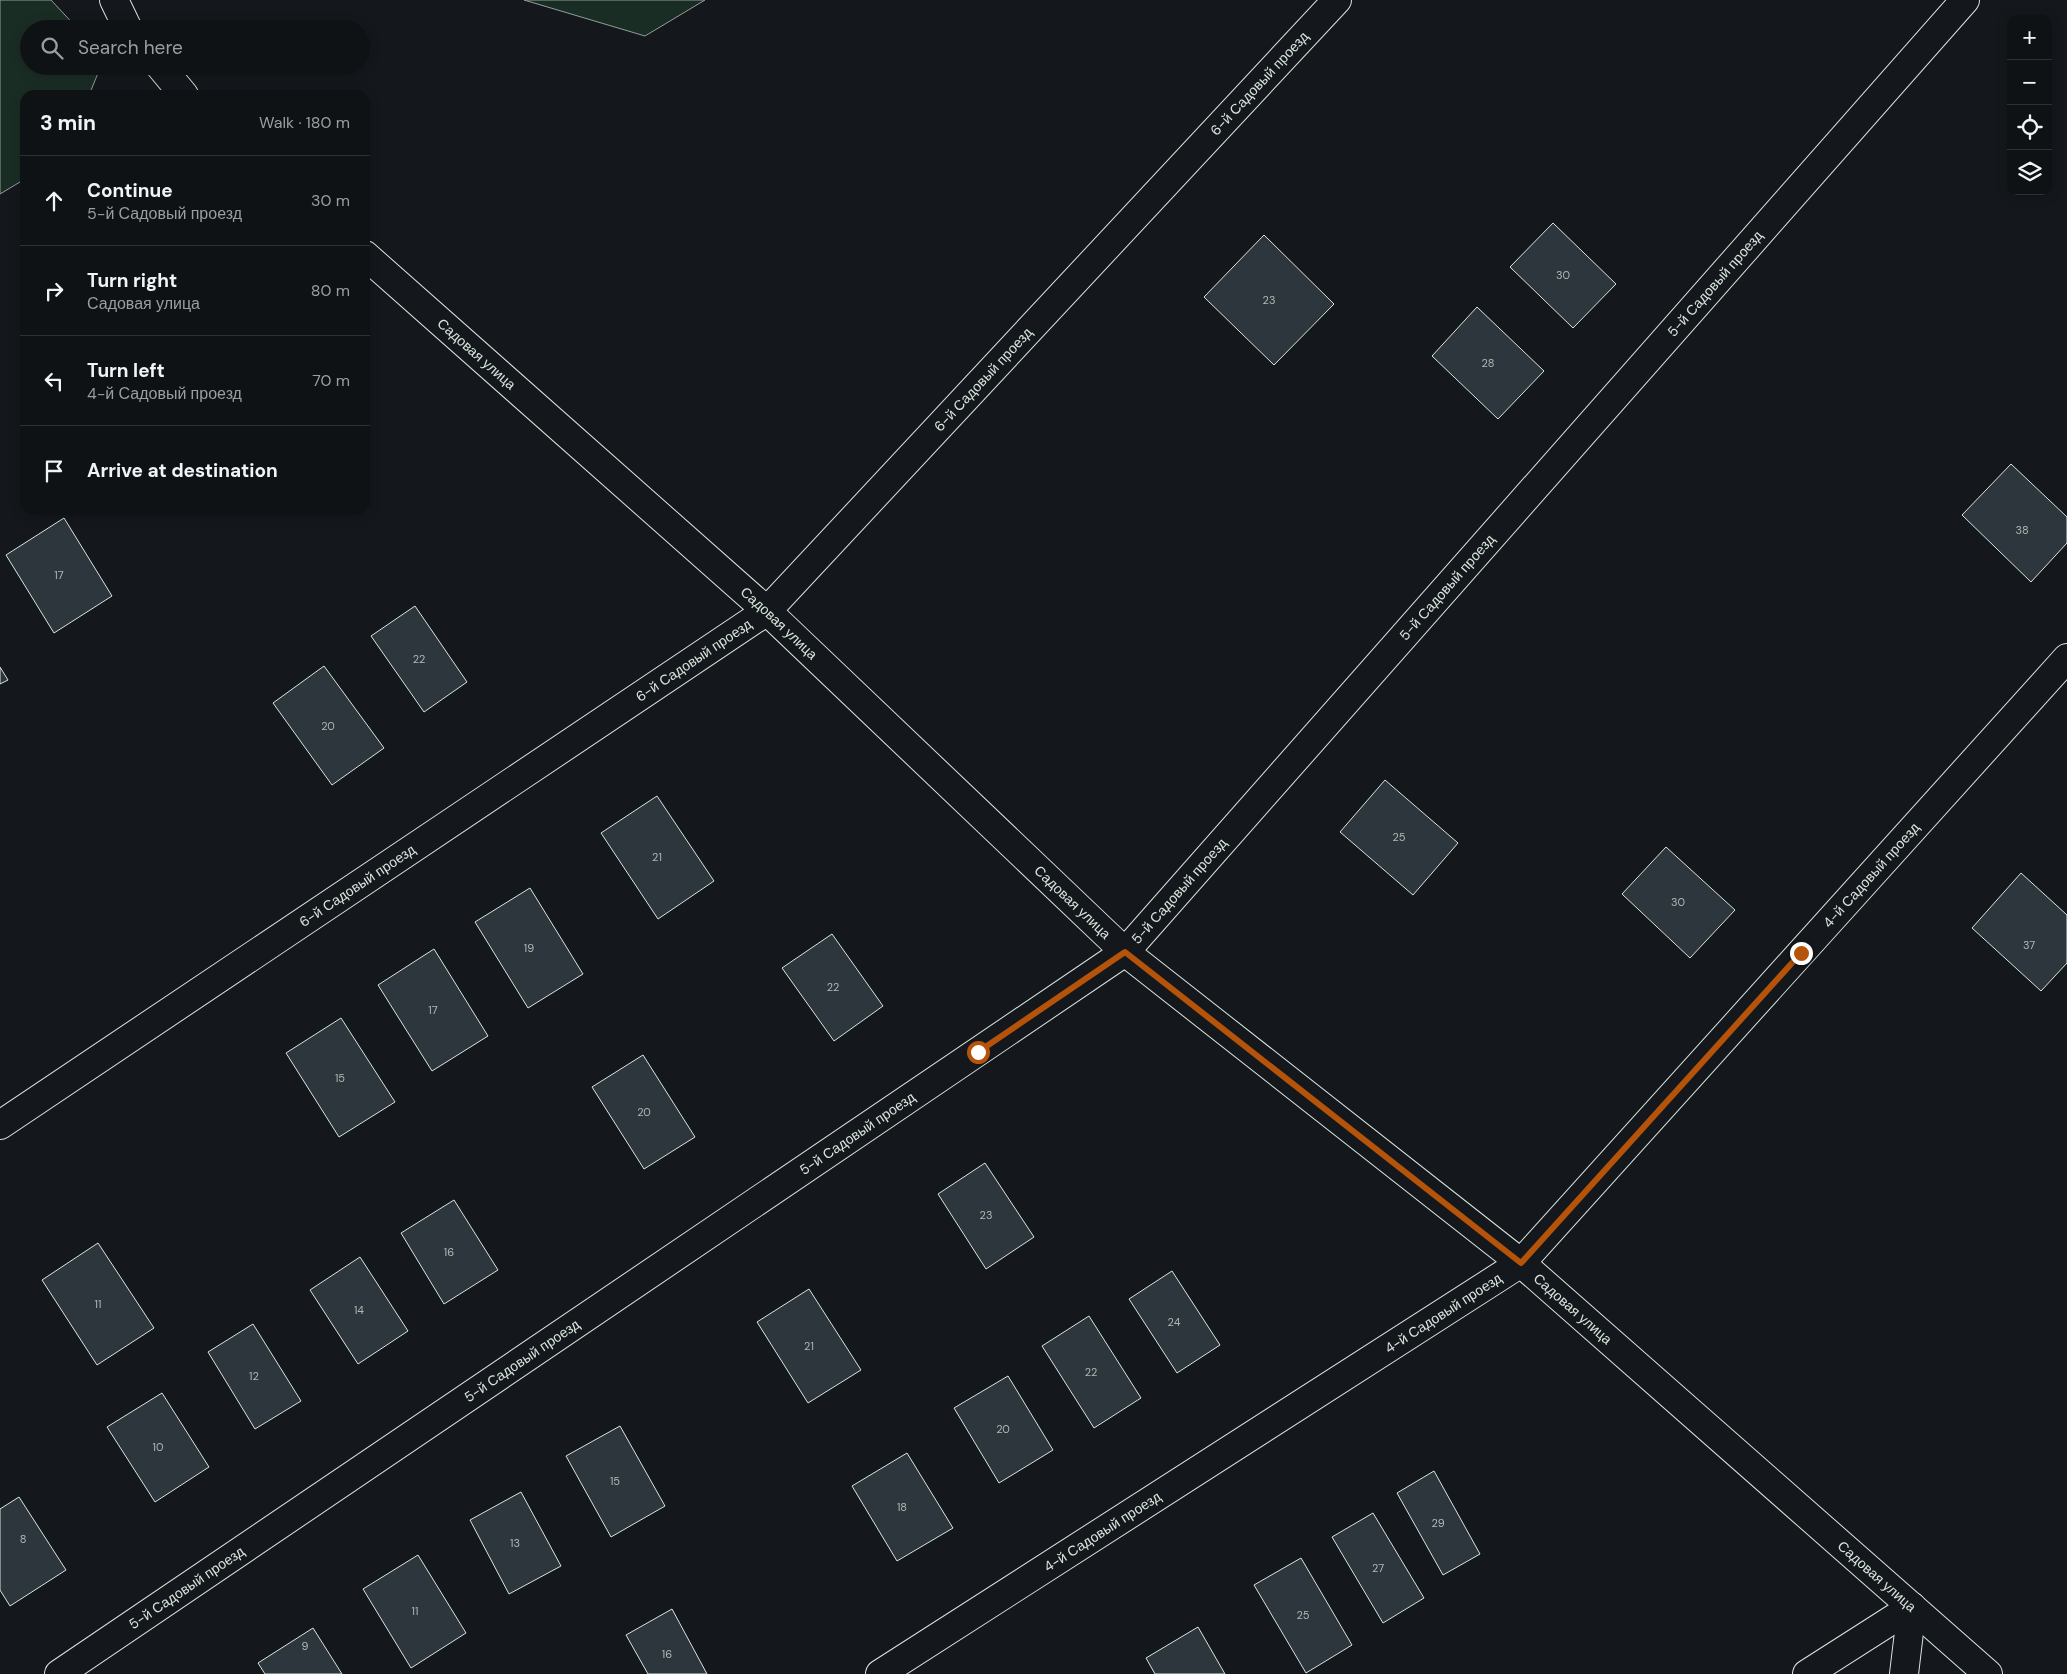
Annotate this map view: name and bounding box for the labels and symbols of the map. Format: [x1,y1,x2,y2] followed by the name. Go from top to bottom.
[1206,27,1312,139] street label: 6-й Садовый проезд
[1663,227,1767,340] street label: 5-й Садовый проезд
[1556,268,1570,282] house number: 30
[1263,293,1275,307] house number: 23
[434,314,520,393] street label: Садовая улица
[930,324,1036,435] street label: 6-й Садовый проезд
[1482,356,1494,370] house number: 28
[2015,523,2029,537] house number: 38
[1395,530,1499,644] street label: 5-й Садовый проезд
[54,568,64,582] house number: 17
[737,583,822,664] street label: Садовая улица
[632,615,755,705] street label: 6-й Садовый проезд
[413,652,425,666] house number: 22
[321,719,335,733] house number: 20
[1819,819,1923,931] street label: 4-й Садовый проезд
[1392,830,1406,844] house number: 25
[1127,834,1231,948] street label: 5-й Садовый проезд
[296,840,419,931] street label: 6-й Садовый проезд
[652,850,662,864] house number: 21
[1031,861,1115,943] street label: Садовая улица
[1671,895,1685,909] house number: 30
[2023,938,2035,952] house number: 37
[524,941,534,955] house number: 19
[1790,942,1813,965] route end
[827,980,839,994] house number: 22
[428,1003,438,1017] house number: 17
[967,1041,990,1064] route start
[335,1071,345,1085] house number: 15
[796,1088,918,1179] street label: 5-й Садовый проезд
[637,1105,651,1119] house number: 20
[980,1208,992,1222] house number: 23
[444,1245,454,1259] house number: 16
[1381,1269,1505,1357] street label: 4-й Садовый проезд
[1530,1269,1616,1348] street label: Садовая улица
[95,1297,101,1311] house number: 11
[354,1303,364,1317] house number: 14
[461,1315,583,1406] street label: 5-й Садовый проезд
[1168,1315,1181,1329] house number: 24
[804,1339,814,1353] house number: 21
[1085,1365,1097,1379] house number: 22
[249,1369,259,1383] house number: 12
[996,1422,1010,1436] house number: 20
[153,1440,163,1454] house number: 10
[610,1474,620,1488] house number: 15
[1040,1487,1164,1576] street label: 4-й Садовый проезд
[897,1500,907,1514] house number: 18
[1431,1516,1445,1530] house number: 29
[20,1532,26,1546] house number: 8
[510,1536,520,1550] house number: 13
[1834,1537,1920,1616] street label: Садовая улица
[125,1542,248,1633] street label: 5-й Садовый проезд
[1372,1561,1384,1575] house number: 27
[412,1604,418,1618] house number: 11
[1296,1608,1310,1622] house number: 25
[302,1639,309,1653] house number: 9
[662,1647,672,1661] house number: 16

